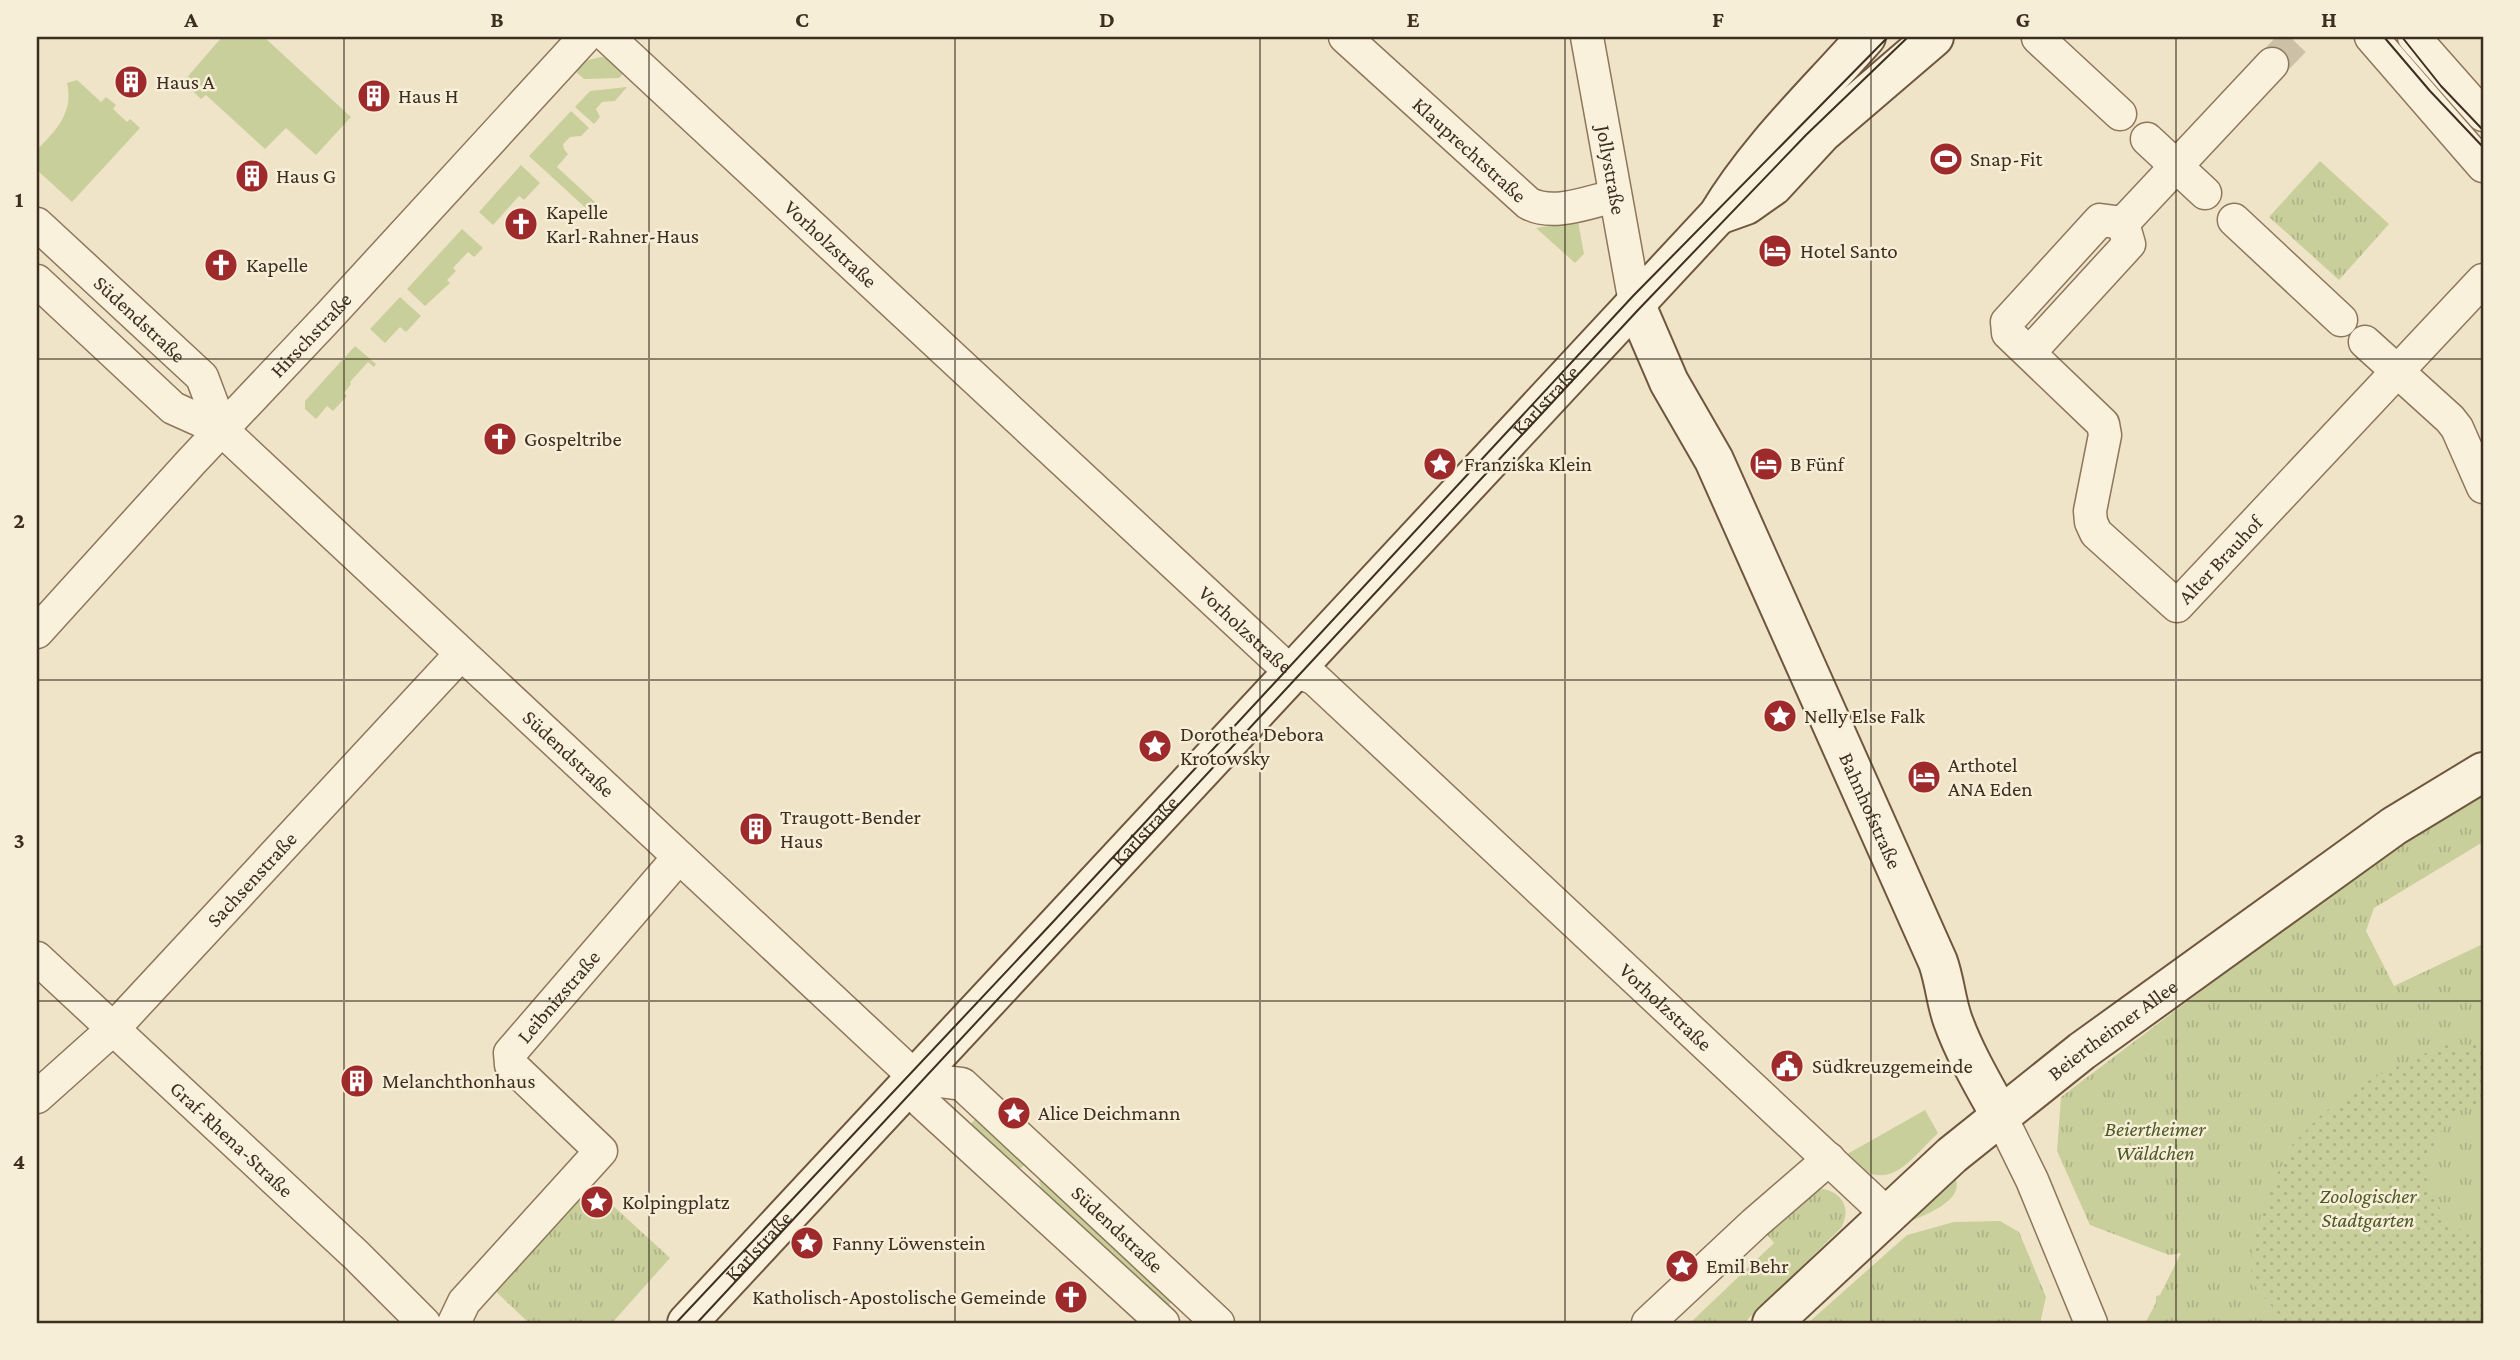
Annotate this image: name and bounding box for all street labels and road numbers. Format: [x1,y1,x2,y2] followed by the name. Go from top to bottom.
[1408,92,1531,208] street label: Klauprechtstraße
[1591,121,1631,216] street label: Jollystraße
[779,195,882,293] street label: Vorholzstraße
[89,271,191,368] street label: Südendstraße
[265,288,357,383] street label: Hirschstraße
[1507,360,1584,441] street label: Karlstraße
[2173,509,2269,609] street label: Alter Brauhof
[1194,581,1294,679] street label: Vorholzstraße
[518,705,619,802] street label: Südendstraße
[1834,749,1907,872] street label: Bahnhofstraße
[1106,791,1183,871] street label: Karlstraße
[202,827,302,932] street label: Sachsenstraße
[512,945,605,1048] street label: Leibnizstraße
[1614,958,1717,1056] street label: Vorholzstraße
[2043,974,2182,1085] street label: Beiertheimer Allee
[165,1076,298,1202] street label: Graf-Rhena-Straße
[1067,1181,1168,1278] street label: Südendstraße
[720,1206,797,1286] street label: Karlstraße

